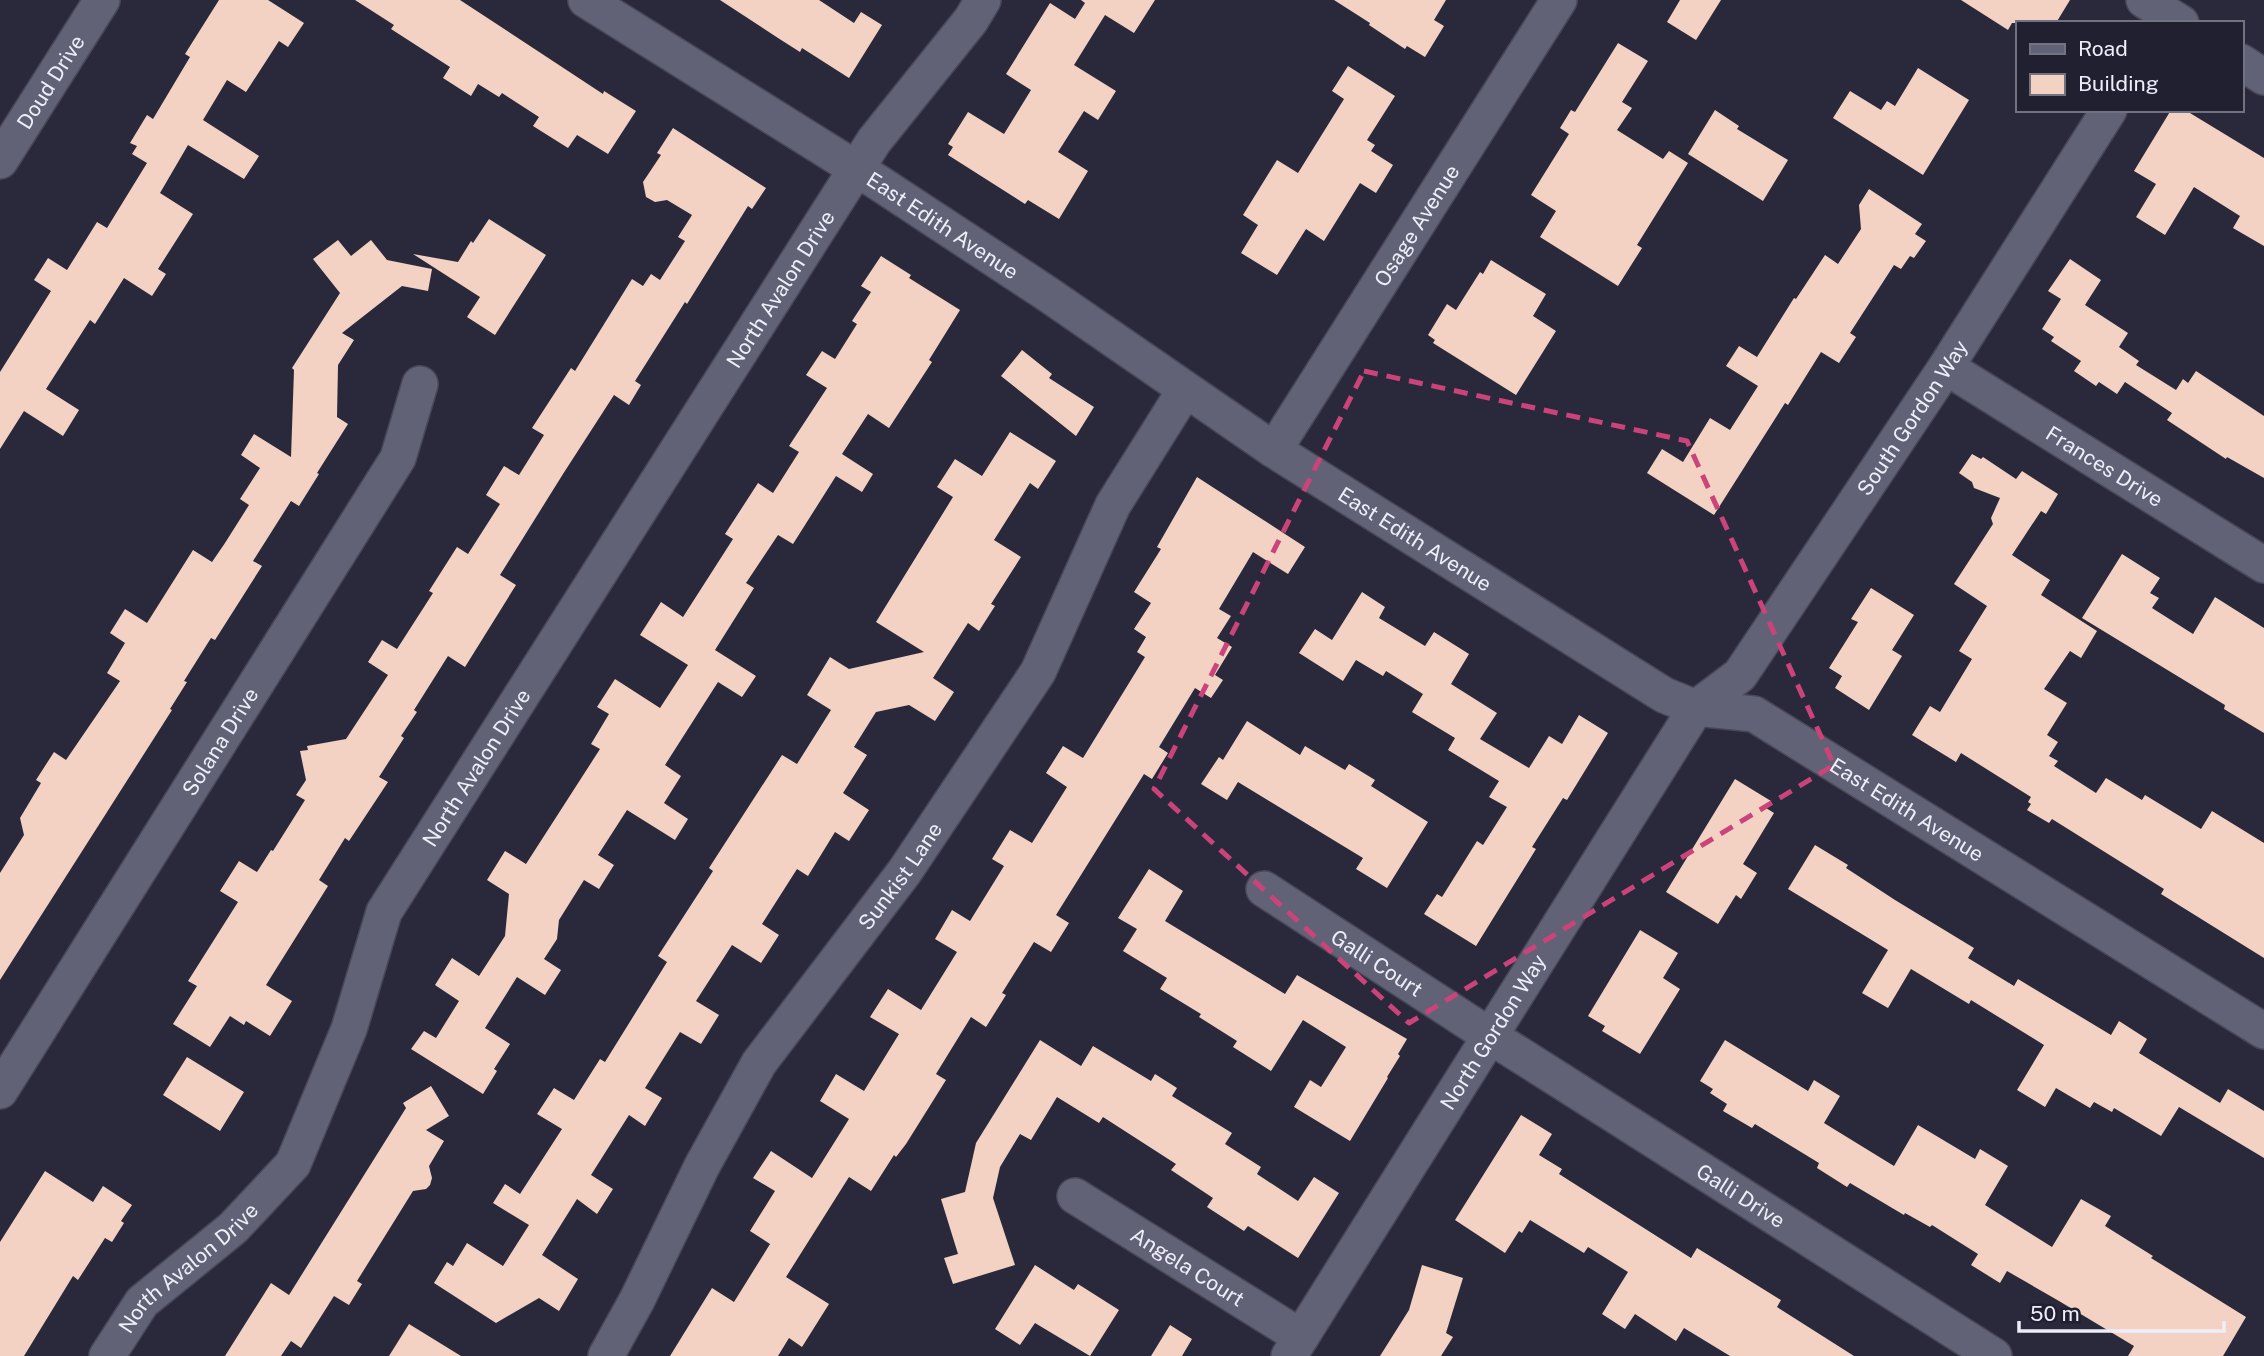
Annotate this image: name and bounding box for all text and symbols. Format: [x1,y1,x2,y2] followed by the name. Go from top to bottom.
[2016,21,2243,112] legend
[11,30,89,133] street label: Doud Drive
[2078,36,2128,61] text: Road
[2078,71,2159,96] text: Building
[1368,160,1464,291] street label: Osage Avenue
[862,166,1023,284] street label: East Edith Avenue
[721,205,839,372] street label: North Avalon Drive
[1851,335,1973,500] street label: South Gordon Way
[2042,420,2168,512] street label: Frances Drive
[1334,481,1497,596] street label: East Edith Avenue
[177,683,263,800] street label: Solana Drive
[417,684,535,851] street label: North Avalon Drive
[1826,752,1989,866] street label: East Edith Avenue
[853,817,947,934] street label: Sunkist Lane
[1327,924,1428,1002] street label: Galli Court
[1435,949,1551,1114] street label: North Gordon Way
[1692,1158,1790,1233] street label: Galli Drive
[113,1197,263,1338] street label: North Avalon Drive
[1126,1222,1249,1311] street label: Angela Court
[2019,1290,2224,1334] scale bar
[2030,1301,2080,1326] text: 50 m

